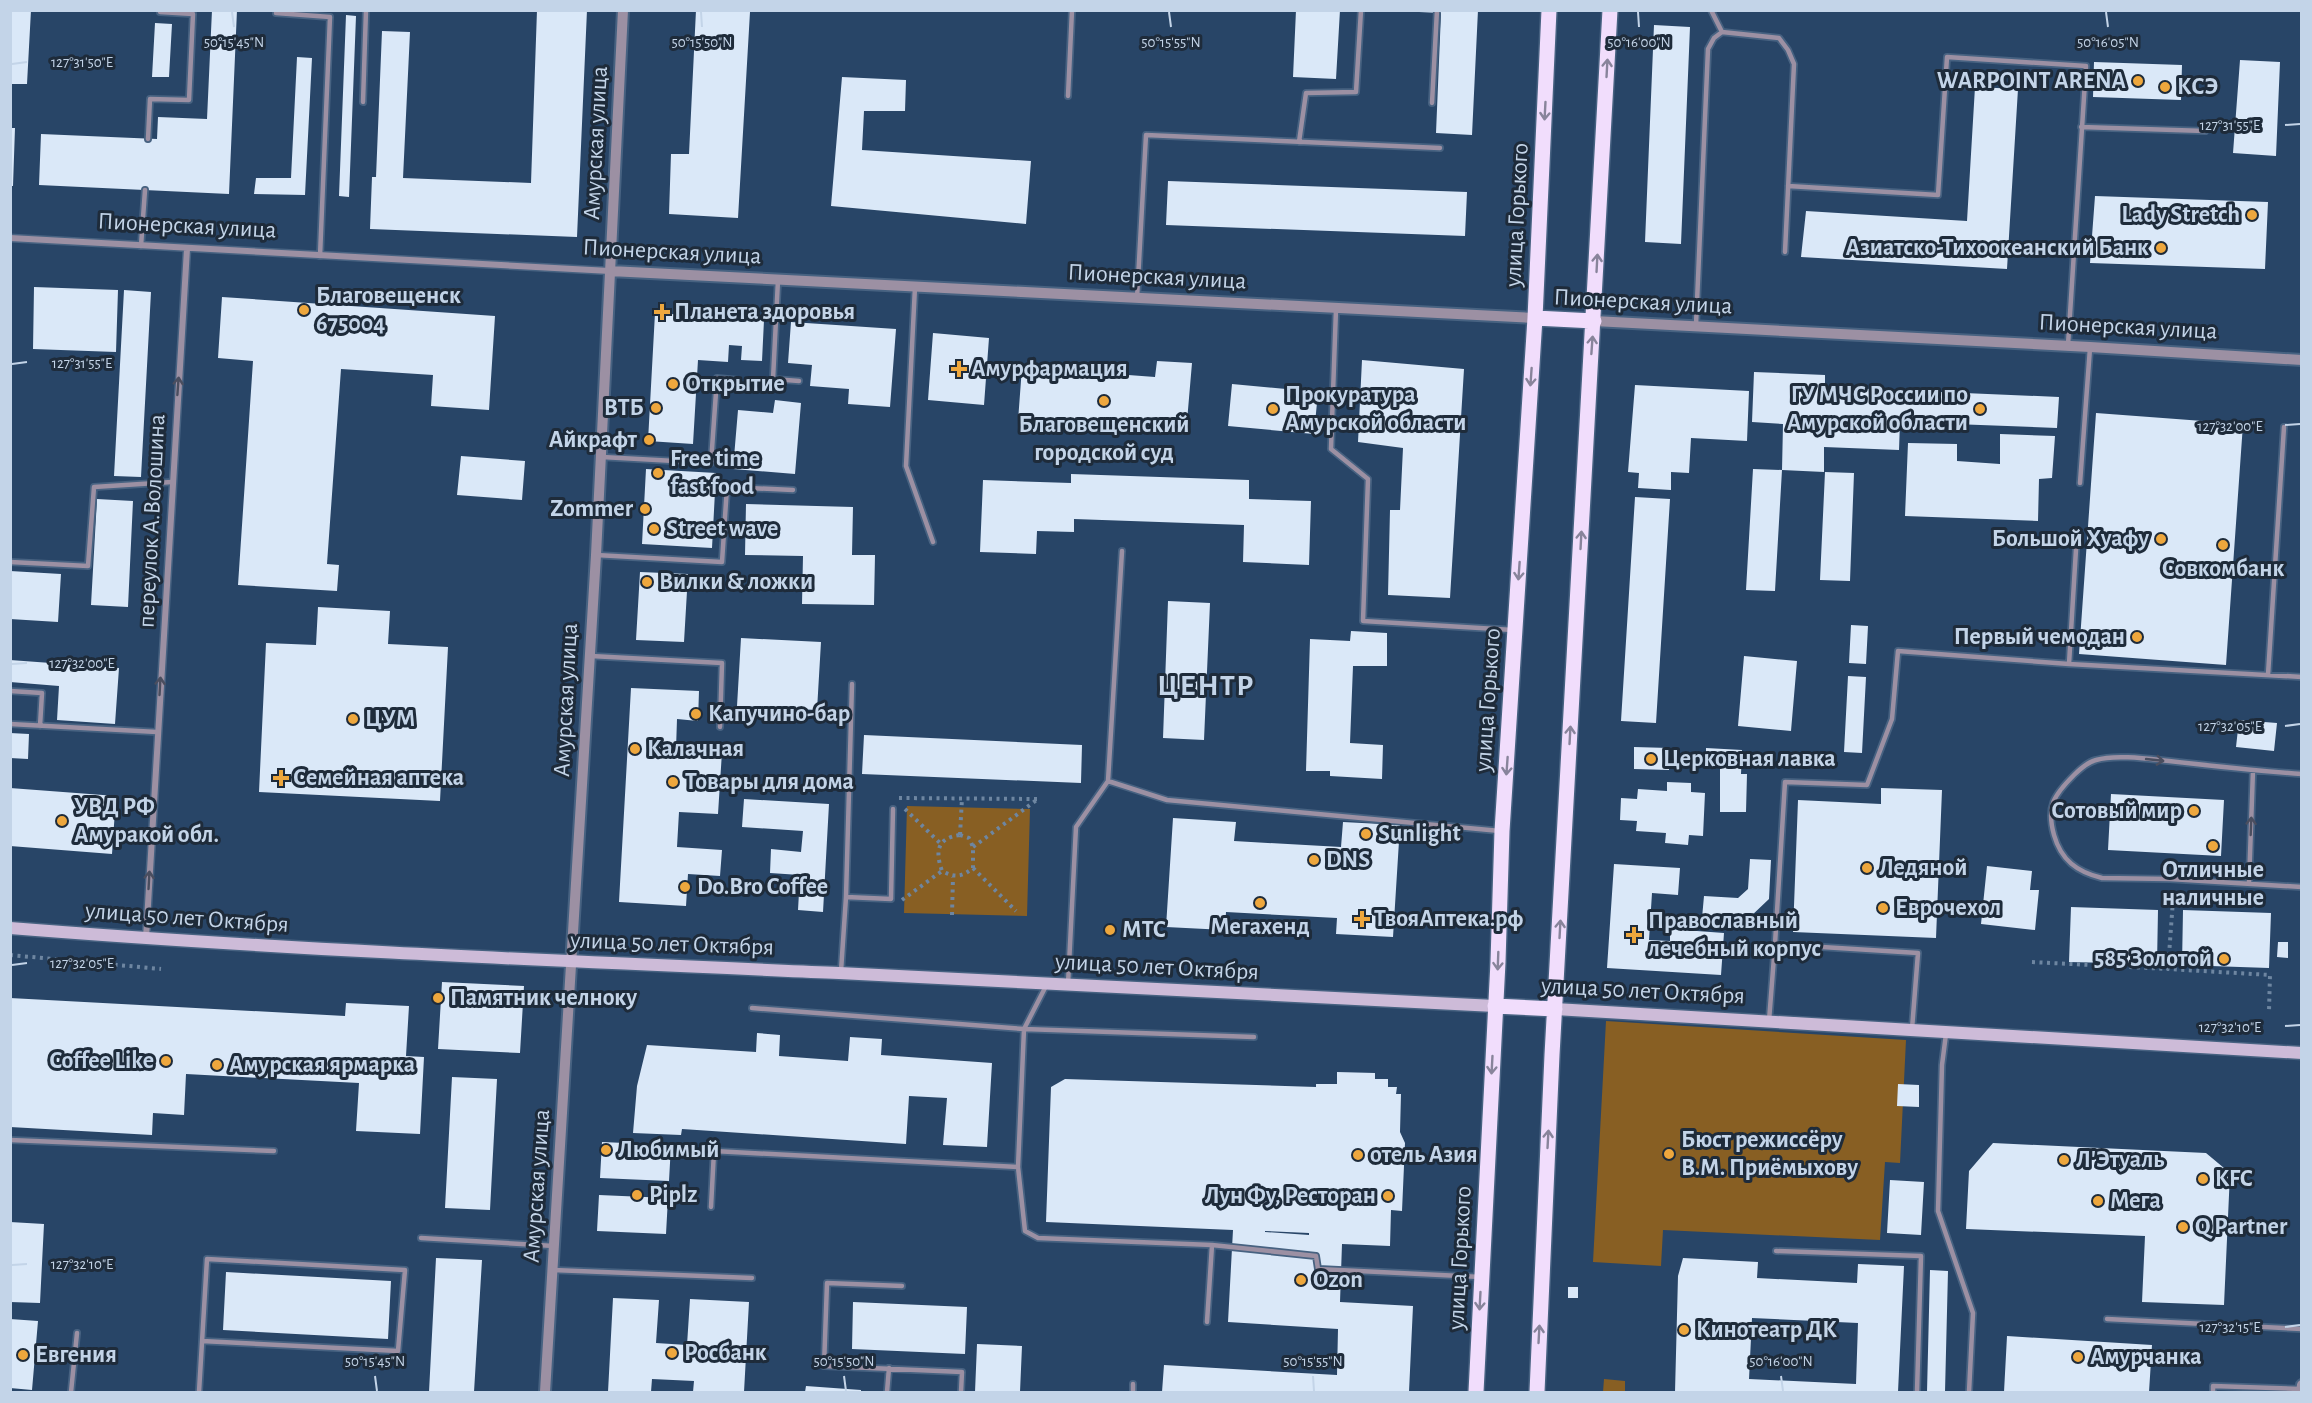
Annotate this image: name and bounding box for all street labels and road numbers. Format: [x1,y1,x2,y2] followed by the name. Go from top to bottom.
[580,66,612,220] street label: Амурская улица
[1501,142,1533,289] street label: улица Горького
[97,209,277,243] street label: Пионерская улица
[582,235,762,269] street label: Пионерская улица
[1067,260,1247,294] street label: Пионерская улица
[1553,285,1733,319] street label: Пионерская улица
[2038,310,2218,344] street label: Пионерская улица
[134,413,170,628] street label: переулок А.Волошина
[550,623,582,777] street label: Амурская улица
[1471,627,1505,774] street label: улица Горького
[84,899,289,937] street label: улица 50 лет Октября
[569,928,774,960] street label: улица 50 лет Октября
[1054,950,1259,984] street label: улица 50 лет Октября
[1540,974,1745,1008] street label: улица 50 лет Октября
[520,1108,554,1264] street label: Амурская улица
[1444,1185,1476,1332] street label: улица Горького

